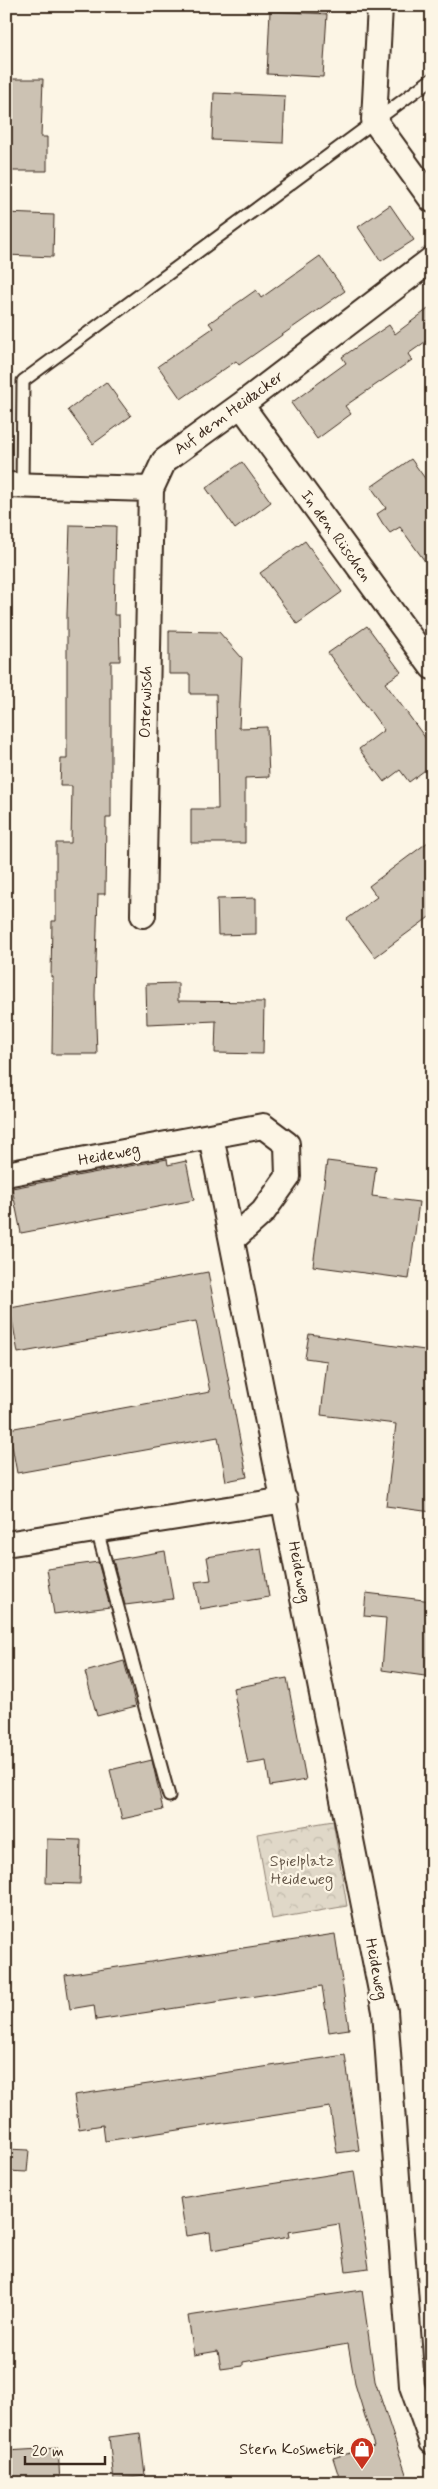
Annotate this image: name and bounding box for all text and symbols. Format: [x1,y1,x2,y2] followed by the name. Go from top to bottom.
[170,366,288,460] street label: Auf dem Heidacker
[296,486,376,586] street label: In den Rüschen
[135,666,157,738] street label: Osterwisch
[76,1139,142,1172] street label: Heideweg
[282,1539,315,1605] street label: Heideweg
[270,1851,334,1891] park label: Spielplatz Heideweg
[359,1936,392,2002] street label: Heideweg
[25,2434,105,2466] scale bar
[349,2436,375,2470] shop icon: Stern Kosmetik
[239,2439,344,2460] place label: Stern Kosmetik
[32,2442,64,2462] text: 20 m

